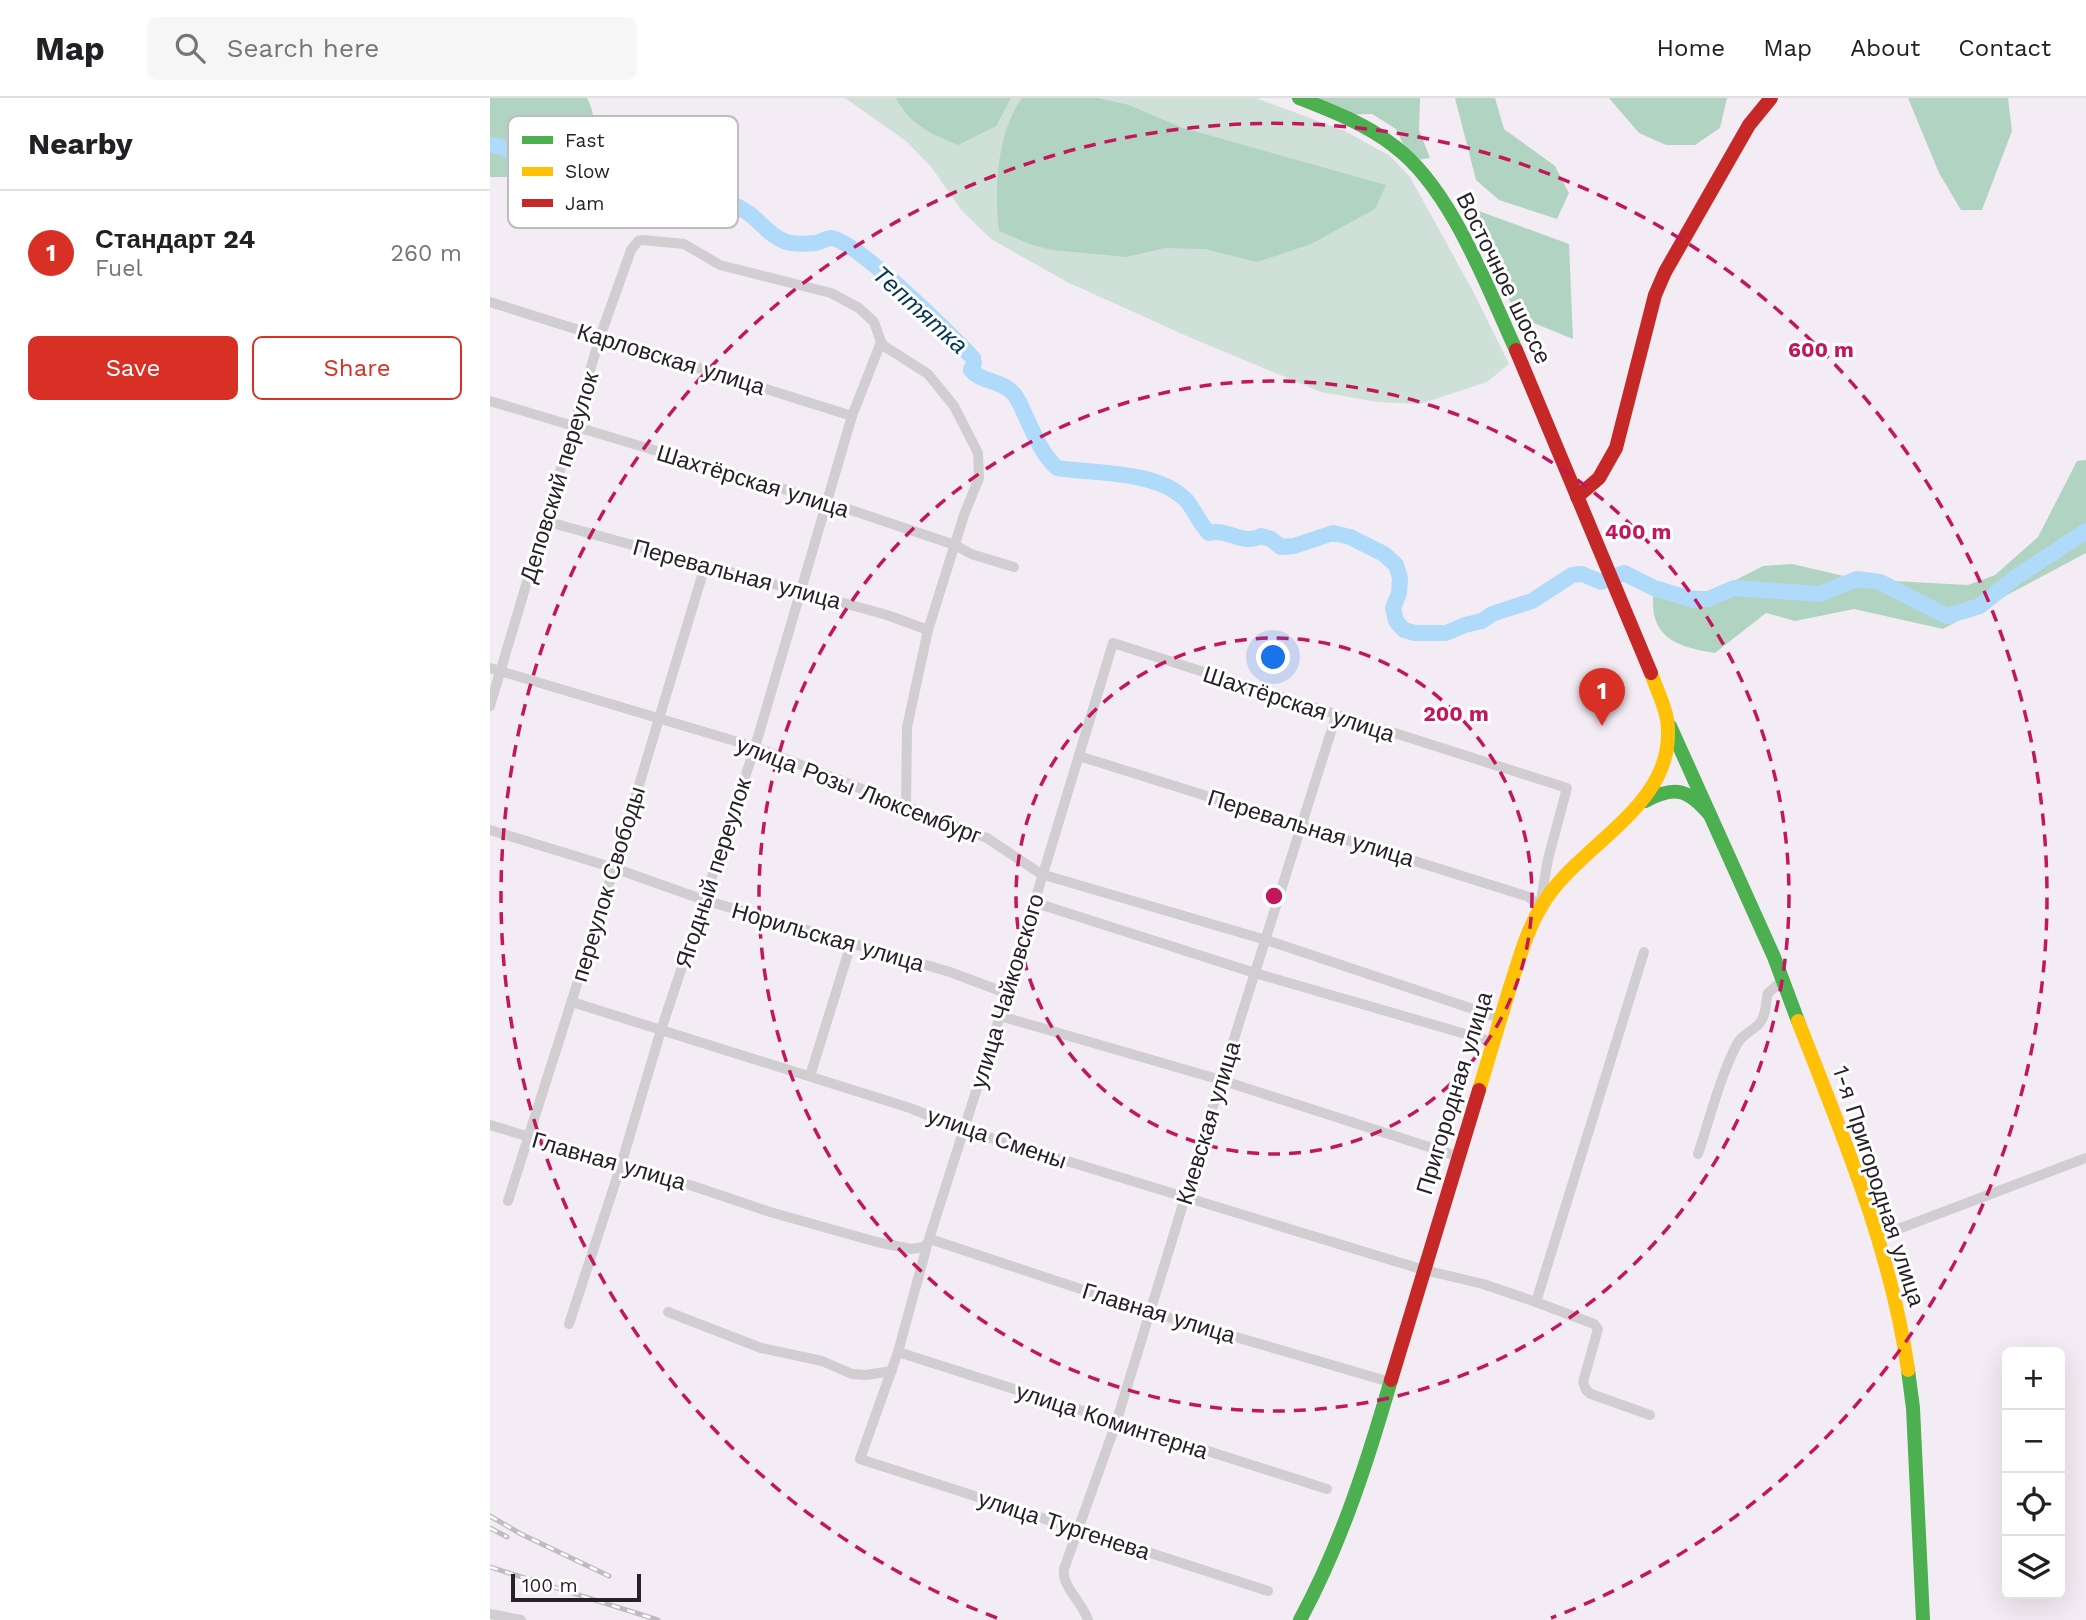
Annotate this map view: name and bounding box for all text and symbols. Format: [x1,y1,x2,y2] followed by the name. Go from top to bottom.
[147,17,637,80] search box
[35,29,105,68] text: Map
[171,29,209,67] icon: search
[227,33,379,63] text: Search here
[1657,34,1725,62] text: Home
[1763,34,1812,62] text: Map
[1850,34,1920,62] text: About
[1958,34,2051,62] text: Contact
[508,116,738,228] legend
[28,126,133,161] text: Nearby
[565,129,604,152] text: Fast
[565,160,610,183] text: Slow
[1450,188,1557,368] street label: Восточное шоссе
[565,192,604,215] text: Jam
[95,224,255,254] text: Стандарт 24
[46,240,56,267] text: 1
[391,240,462,267] text: 260 m
[95,255,143,282] text: Fuel
[867,260,973,360] water label: Тептятка
[574,318,768,401] street label: Карловская улица
[28,336,238,400] button: Save
[252,336,462,400] button: Share
[1788,337,1854,362] text: 600 m
[515,368,605,586] street label: Деповский переулок
[653,439,852,524] street label: Шахтёрская улица
[1605,519,1671,544] text: 400 m
[630,534,844,615] street label: Перевальная улица
[1256,640,1290,674] your location
[1200,661,1398,748] street label: Шахтёрская улица
[1579,668,1625,726] pin: 1
[1423,701,1489,726] text: 200 m
[732,731,985,850] street label: улица Розы Люксембург
[670,774,757,972] street label: Ягодный переулок
[566,783,651,985] street label: переулок Свободы
[1205,784,1417,873] street label: Перевальная улица
[1262,884,1286,908] centre of rings
[965,890,1050,1092] street label: улица Чайковского
[729,897,927,978] street label: Норильская улица
[1411,988,1498,1198] street label: Пригородная улица
[1171,1038,1246,1208] street label: Киевская улица
[1827,1062,1930,1310] street label: 1-я Пригородная улица
[924,1102,1070,1175] street label: улица Смены
[529,1127,689,1196] street label: Главная улица
[1079,1277,1239,1350] street label: Главная улица
[2002,1347,2065,1599] map controls
[2002,1347,2065,1410] button: +
[1013,1378,1211,1465] street label: улица Коминтерна
[2002,1410,2065,1473] button: −
[2002,1473,2065,1536] button: locate
[975,1485,1153,1566] street label: улица Тургенева
[2002,1536,2065,1599] button: layers
[511,1571,640,1603] scale bar
[522,1574,578,1597] text: 100 m

